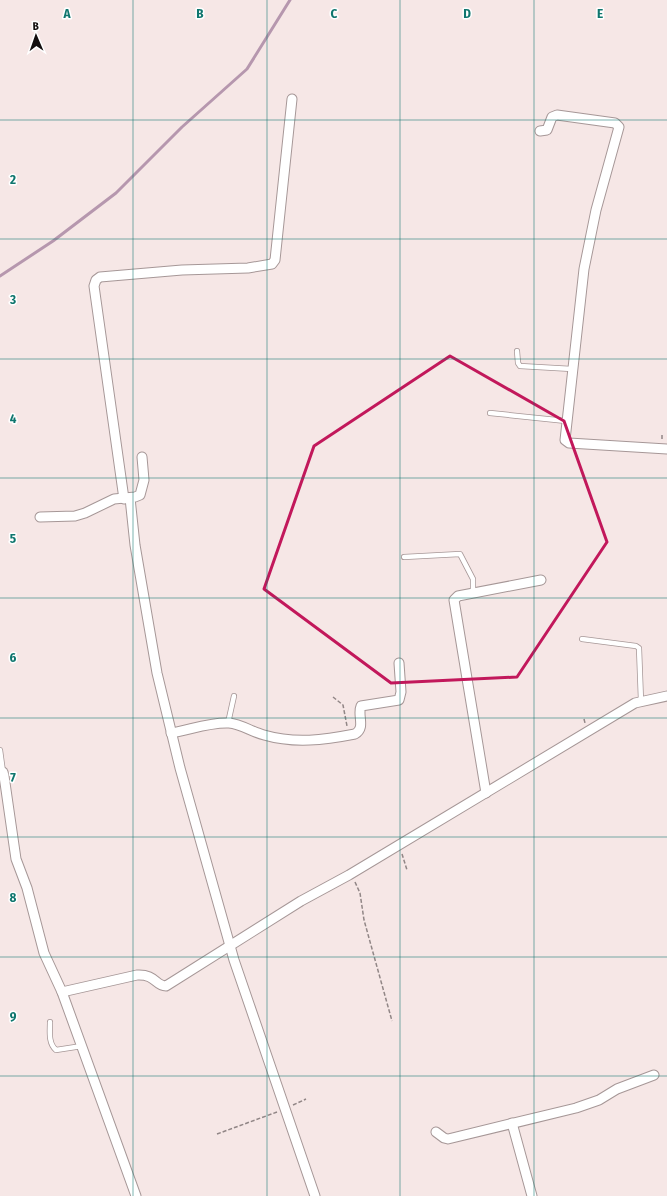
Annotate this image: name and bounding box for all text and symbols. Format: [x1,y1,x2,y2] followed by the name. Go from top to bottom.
[62,6,71,21] text: A
[196,6,204,21] text: B
[331,6,338,21] text: C
[463,6,471,21] text: D
[597,6,603,21] text: E
[16,16,56,56] north arrow
[32,20,39,33] text: B
[9,172,16,187] text: 2
[9,292,16,307] text: 3
[10,411,17,426] text: 4
[10,531,16,546] text: 5
[10,650,17,665] text: 6
[10,770,16,785] text: 7
[10,890,17,905] text: 8
[10,1009,17,1024] text: 9

